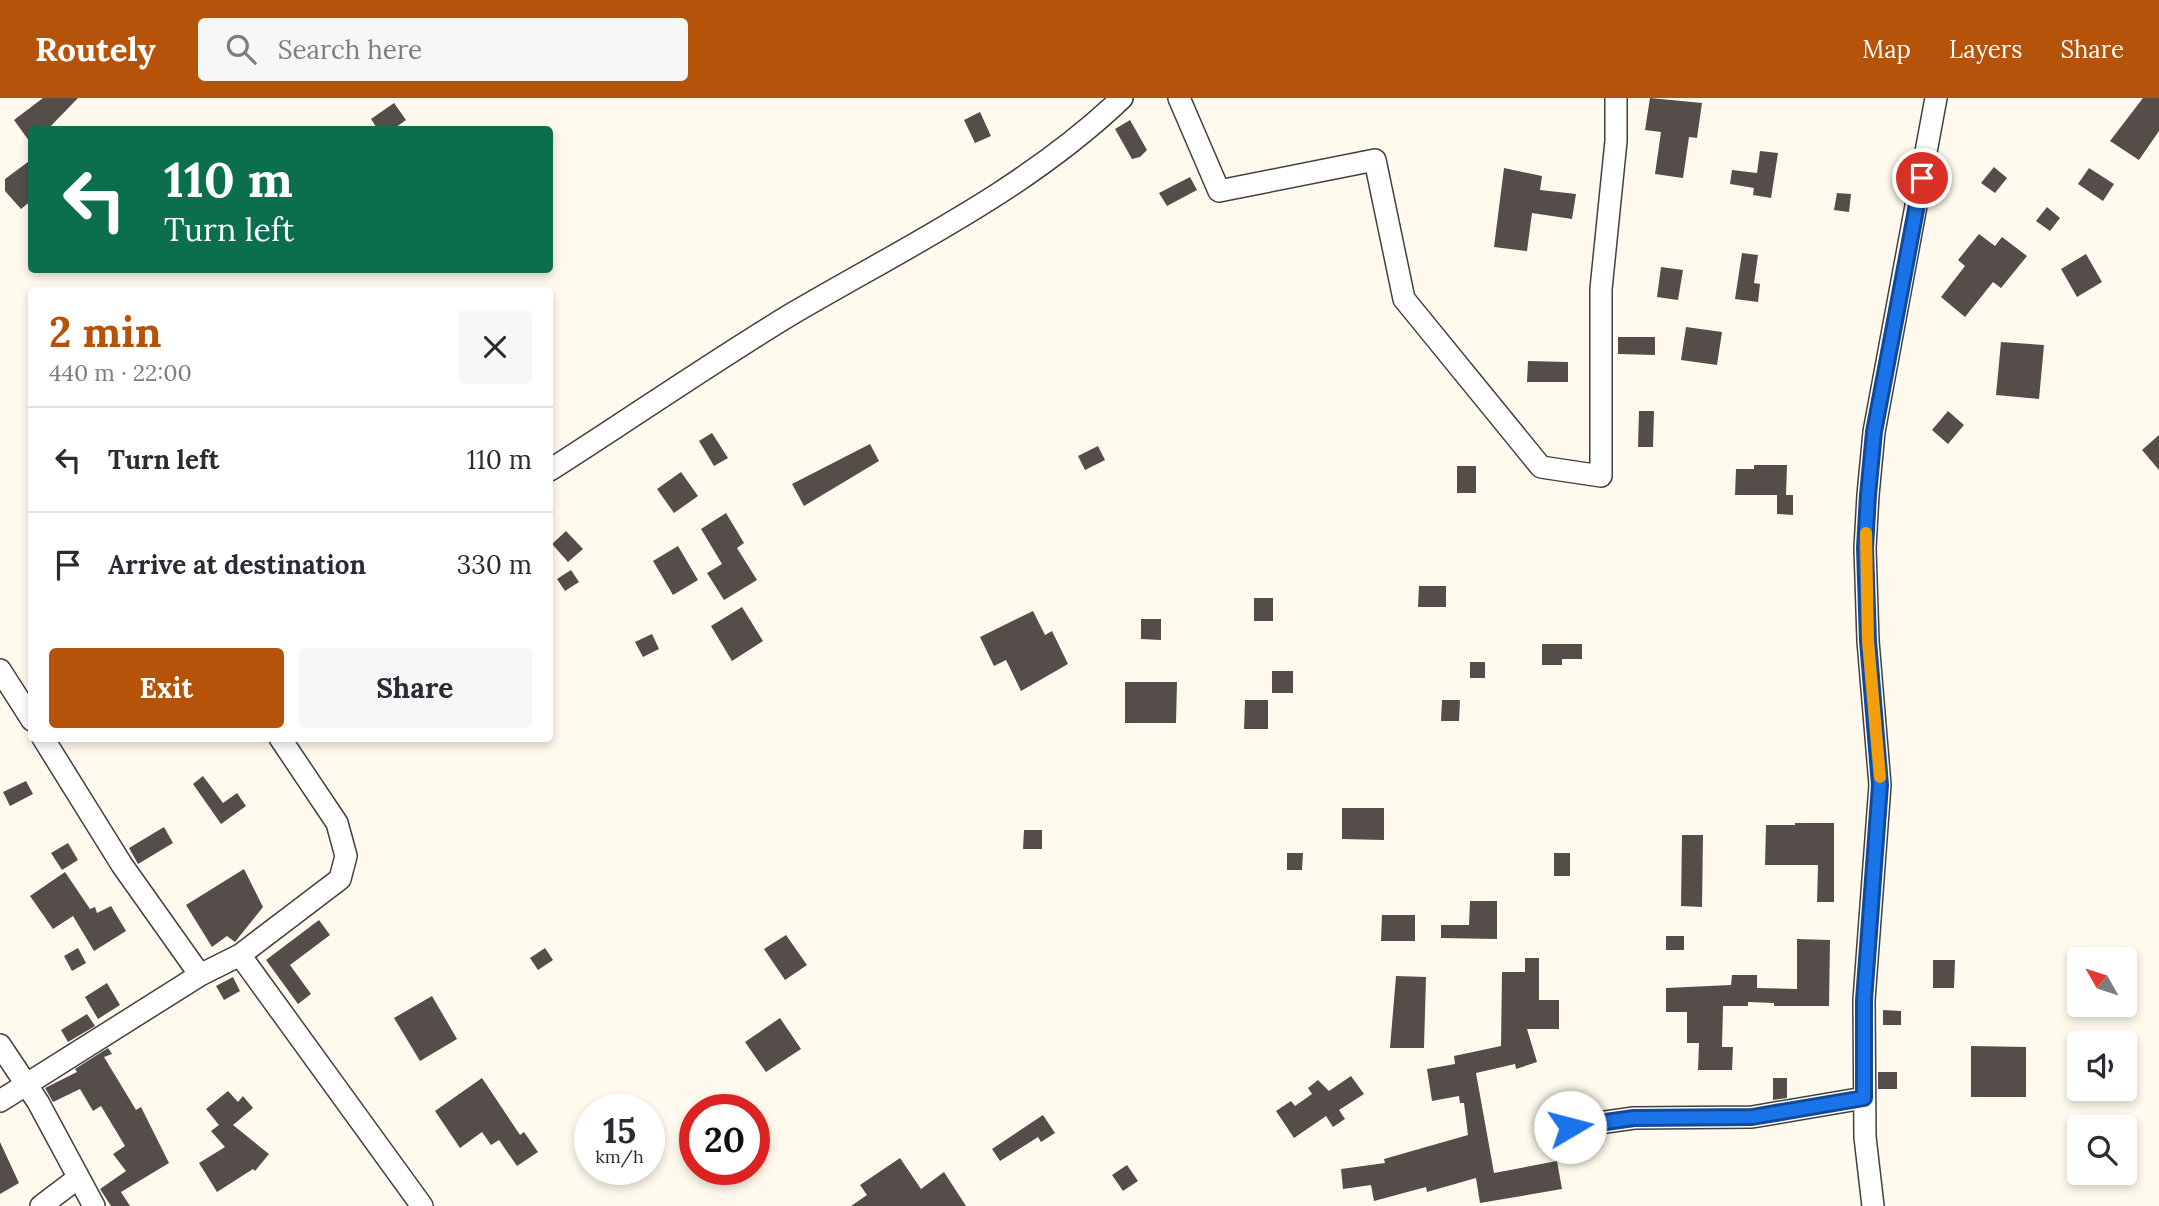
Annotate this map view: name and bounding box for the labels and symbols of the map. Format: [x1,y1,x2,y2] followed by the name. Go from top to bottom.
[1892,148,1952,208] pin
[2067,947,2137,1017] north arrow
[1533,1090,1607,1164] position arrow
[679,1094,770,1185] speed limit sign: 20

